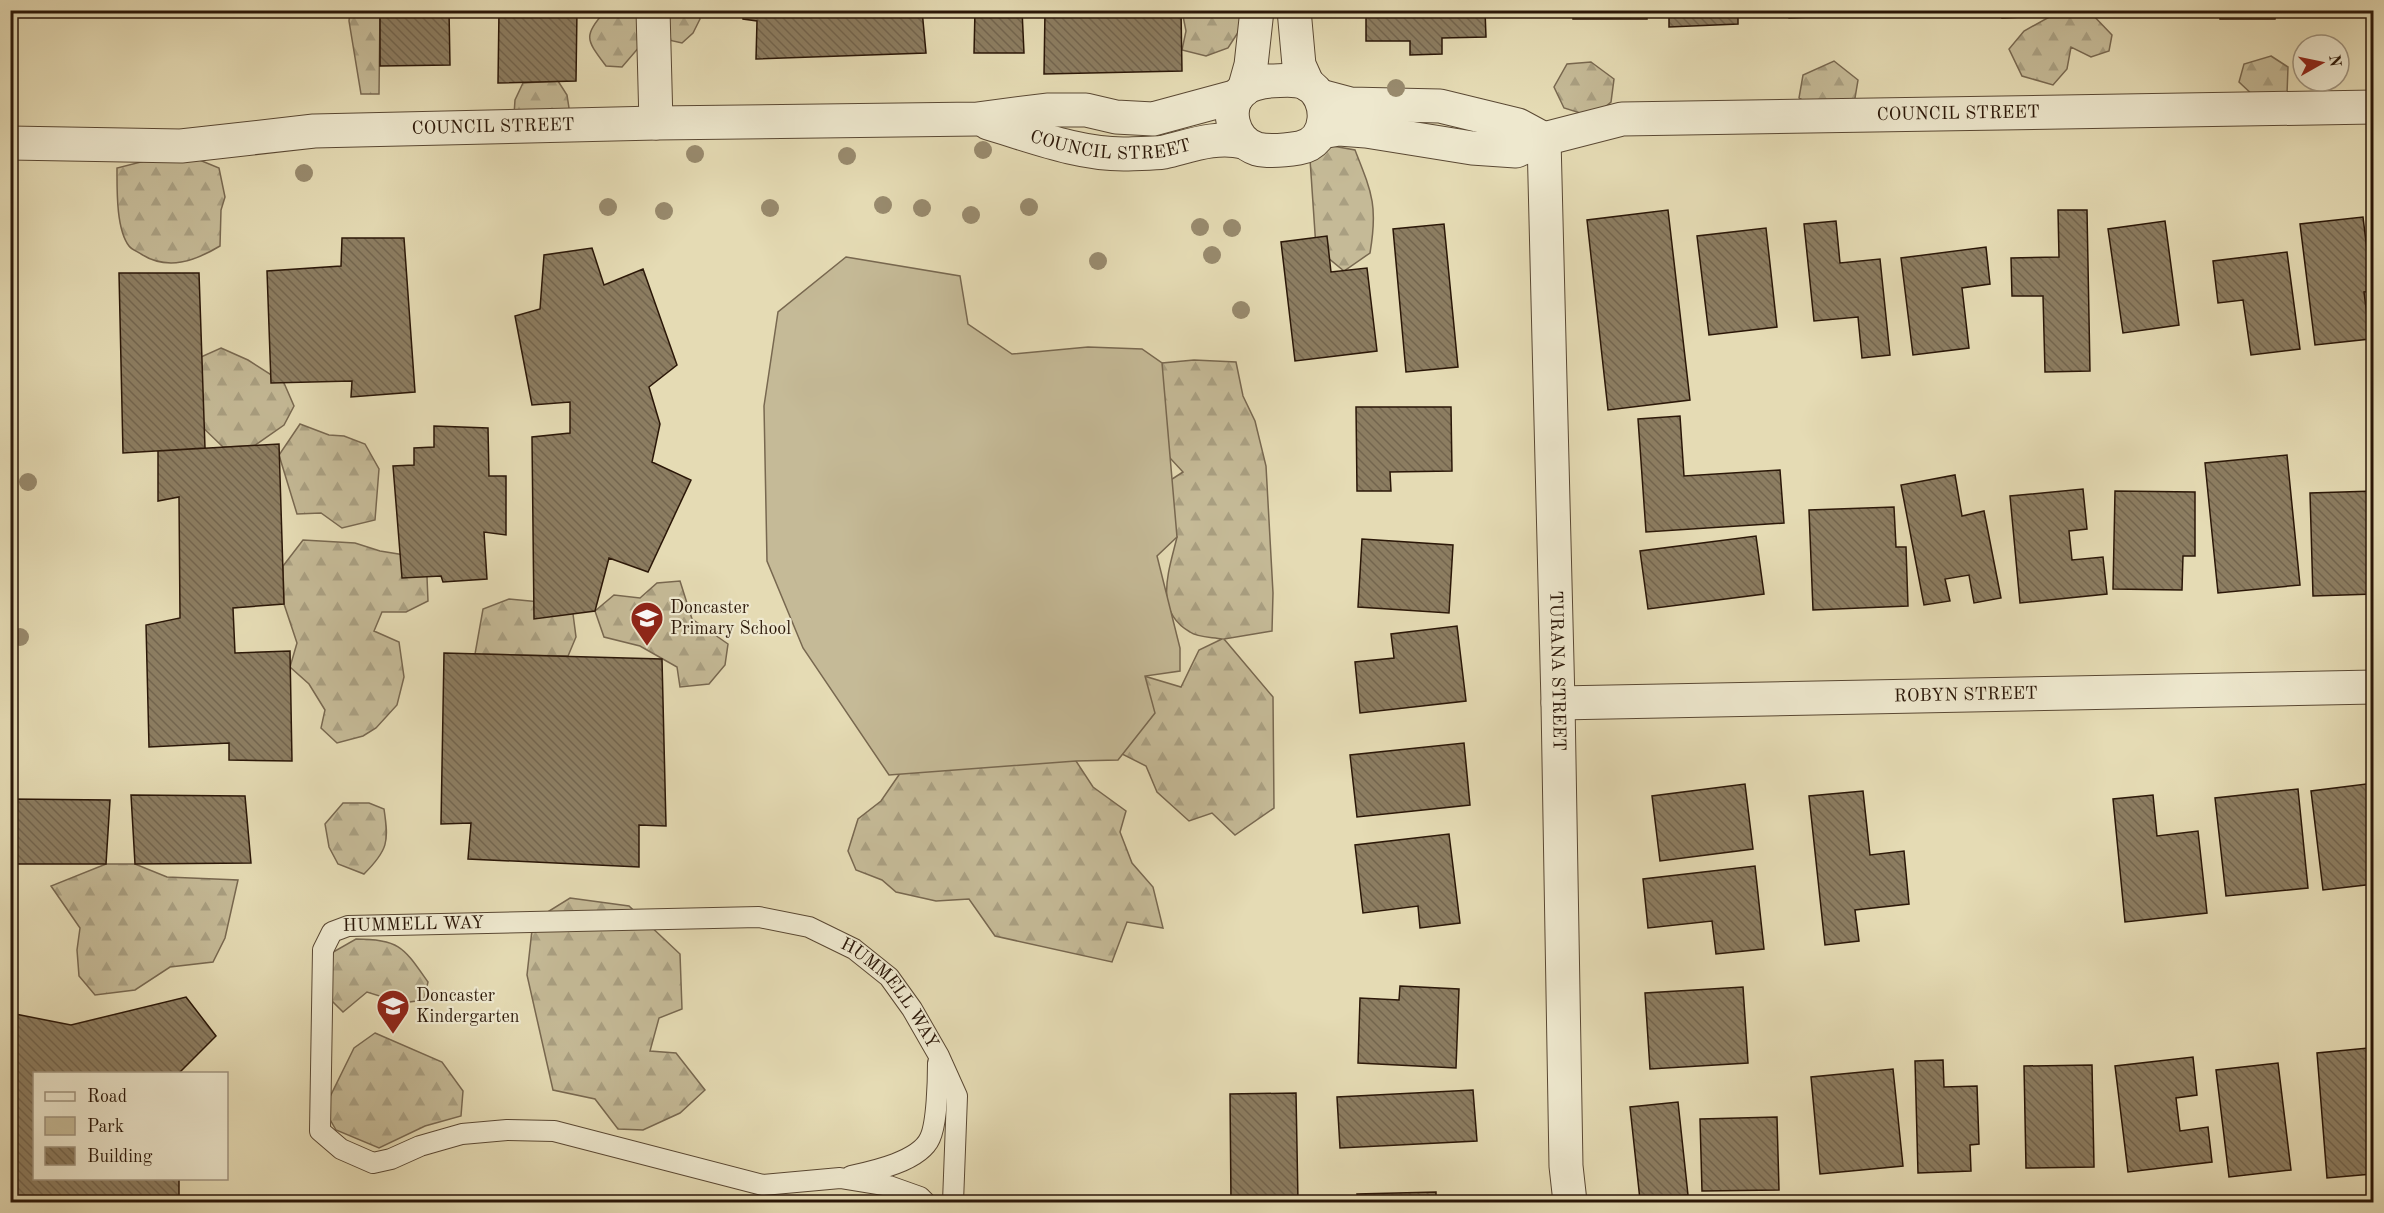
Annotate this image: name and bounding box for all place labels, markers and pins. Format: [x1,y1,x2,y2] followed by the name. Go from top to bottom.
[670,599,791,638] place label: Doncaster Primary School
[629,600,665,647] school or university icon: Doncaster Primary School
[416,987,520,1026] place label: Doncaster Kindergarten
[375,988,411,1035] school or university icon: Doncaster Kindergarten

